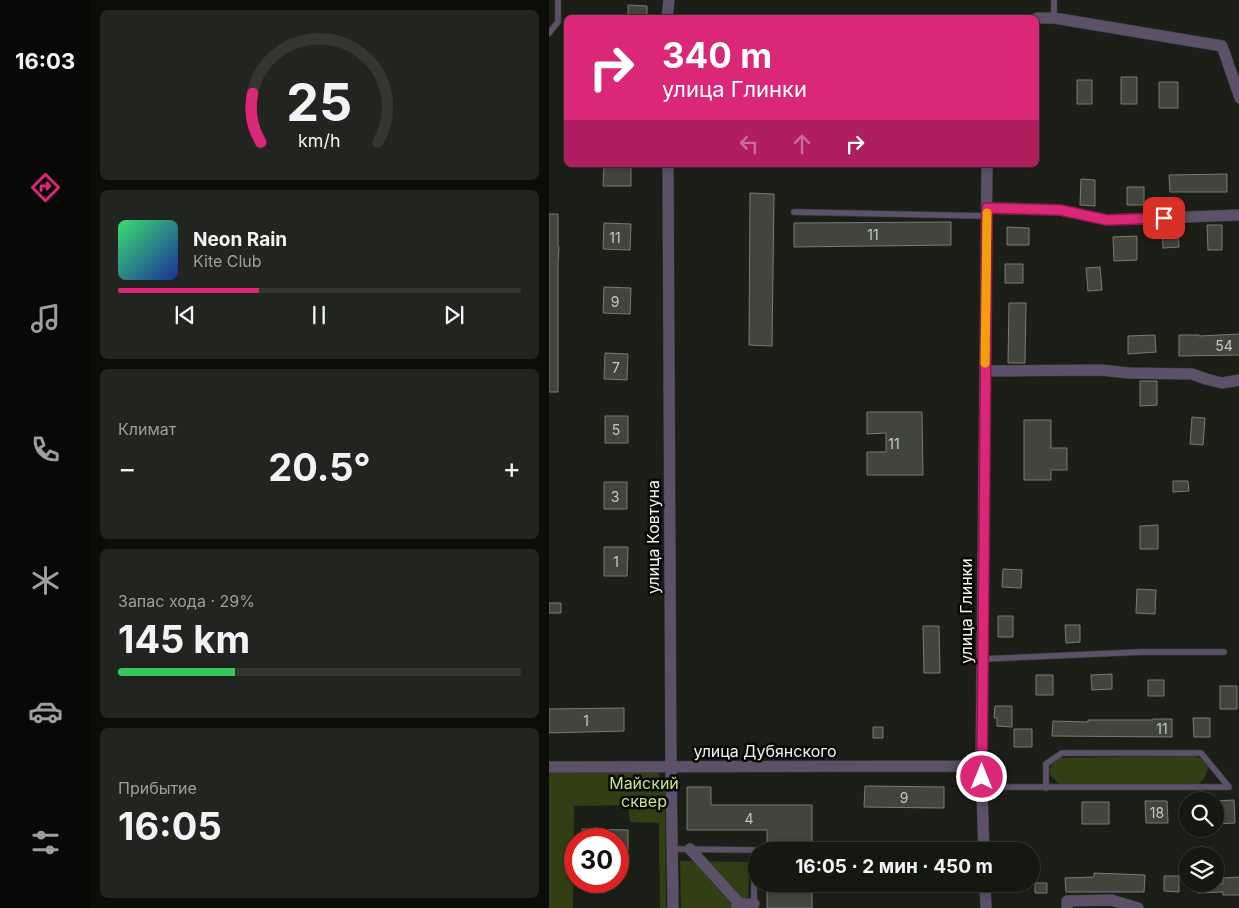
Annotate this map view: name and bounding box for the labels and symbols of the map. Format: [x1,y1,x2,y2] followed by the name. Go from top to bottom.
[1143,197,1185,239] pin
[867,226,879,243] house number: 11
[609,229,621,246] house number: 11
[611,293,619,310] house number: 9
[1215,337,1233,354] house number: 54
[612,359,620,376] house number: 7
[612,421,620,438] house number: 5
[888,435,900,452] house number: 11
[643,480,663,594] street label: улица Ковтуна
[611,488,619,505] house number: 3
[613,553,619,570] house number: 1
[956,558,976,664] street label: улица Глинки
[583,712,589,729] house number: 1
[1156,720,1168,737] house number: 11
[693,741,837,761] street label: улица Дубянского
[955,750,1007,802] position arrow
[609,773,679,811] park label: Майский сквер
[900,789,908,806] house number: 9
[1150,804,1164,821] house number: 18
[744,810,754,827] house number: 4
[564,828,629,893] speed limit sign: 30

